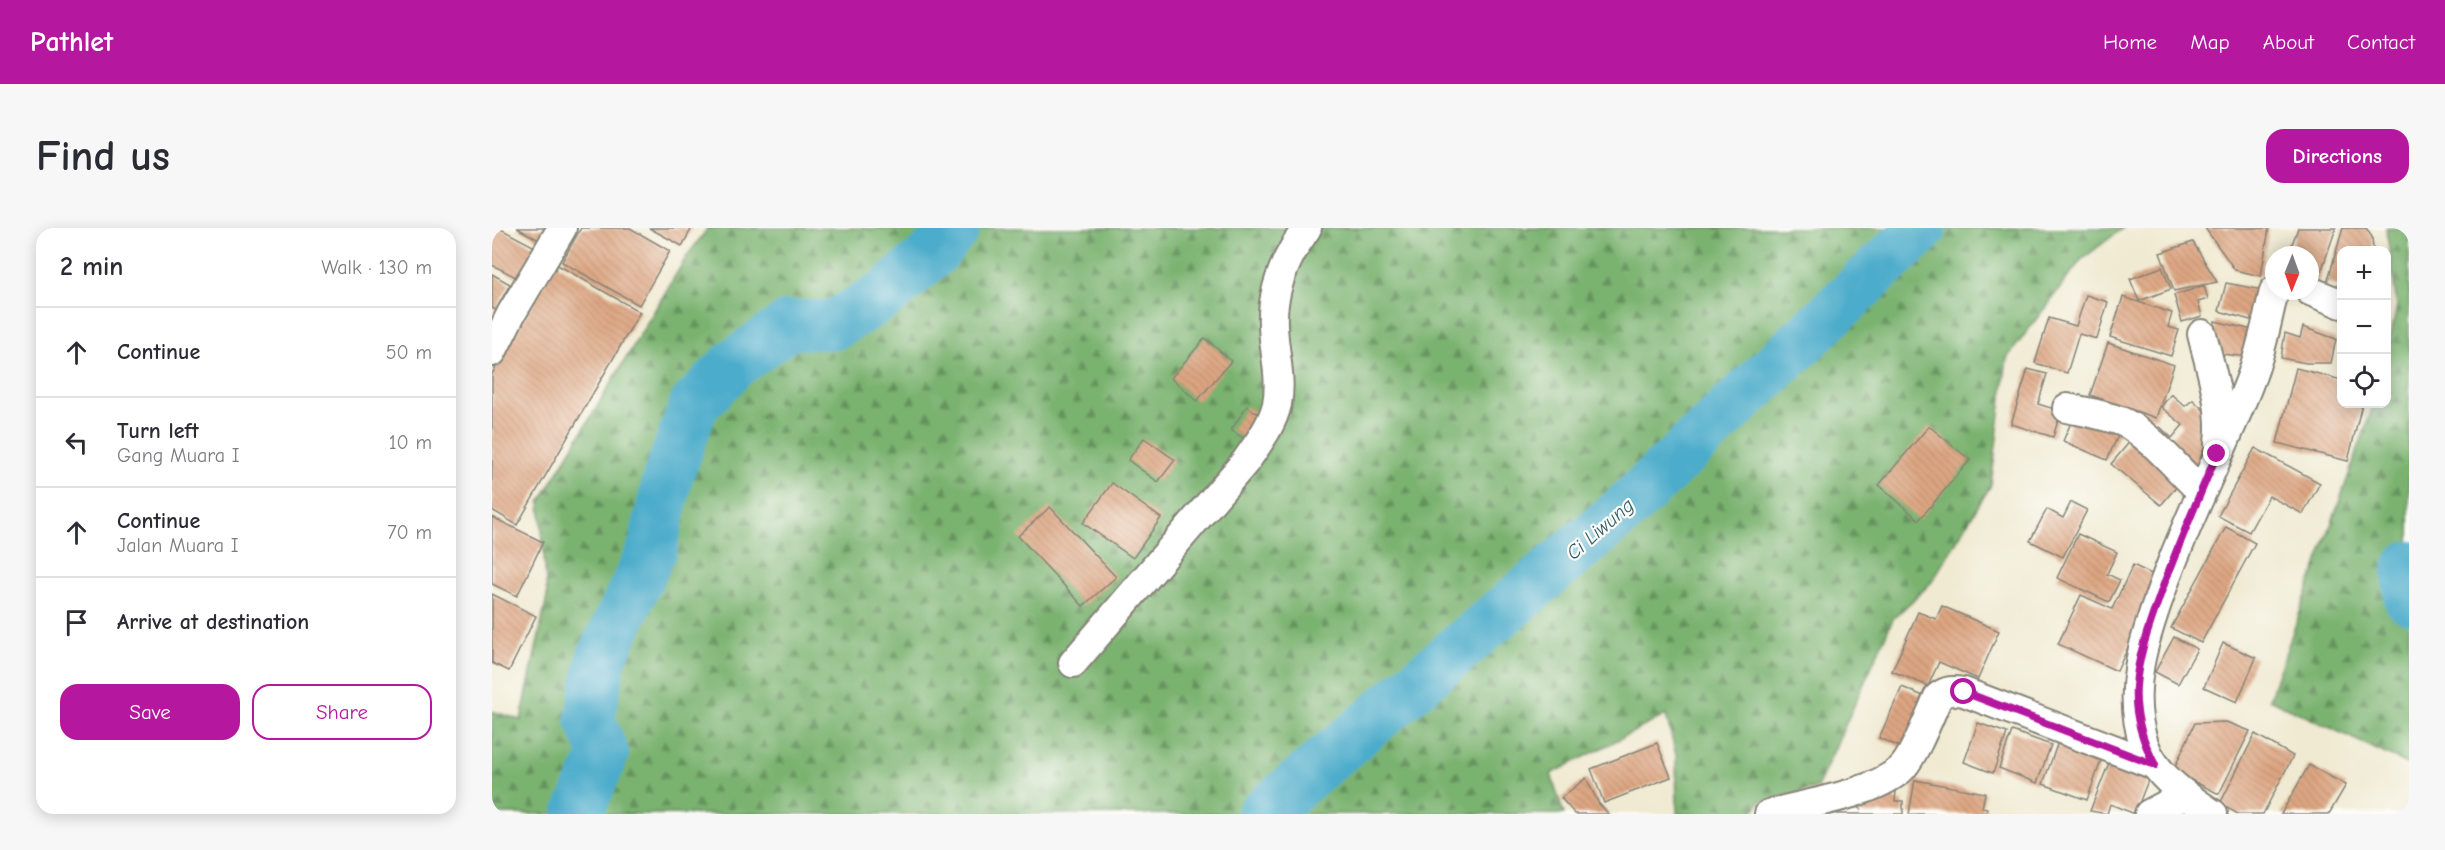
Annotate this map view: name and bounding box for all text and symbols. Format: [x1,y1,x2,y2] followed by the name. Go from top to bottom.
[30,26,113,58] text: Pathlet
[2103,30,2157,54] text: Home
[2190,30,2230,54] text: Map
[2263,30,2314,54] text: About
[2347,30,2415,54] text: Contact
[2266,129,2409,183] button: Directions
[36,132,170,181] text: Find us
[2265,246,2319,300] north arrow
[2337,246,2391,408] map controls
[2337,246,2391,300] button: +
[60,252,123,282] text: 2 min
[321,256,432,279] text: Walk · 130 m
[2337,300,2391,354] button: −
[60,336,93,369] icon: ahead
[117,339,200,365] text: Continue
[386,341,432,364] text: 50 m
[2337,354,2391,408] button: locate
[117,418,199,444] text: Turn left
[60,426,93,459] icon: left
[389,431,432,454] text: 10 m
[2203,440,2229,466] route end
[117,444,240,467] text: Gang Muara I
[1562,494,1638,564] water label: Ci Liwung
[117,508,200,534] text: Continue
[60,516,93,549] icon: ahead
[387,521,432,544] text: 70 m
[117,534,239,557] text: Jalan Muara I
[60,606,93,639] icon: arrive
[117,609,309,635] text: Arrive at destination
[1950,678,1976,704] route start
[60,684,240,740] button: Save
[252,684,432,740] button: Share

